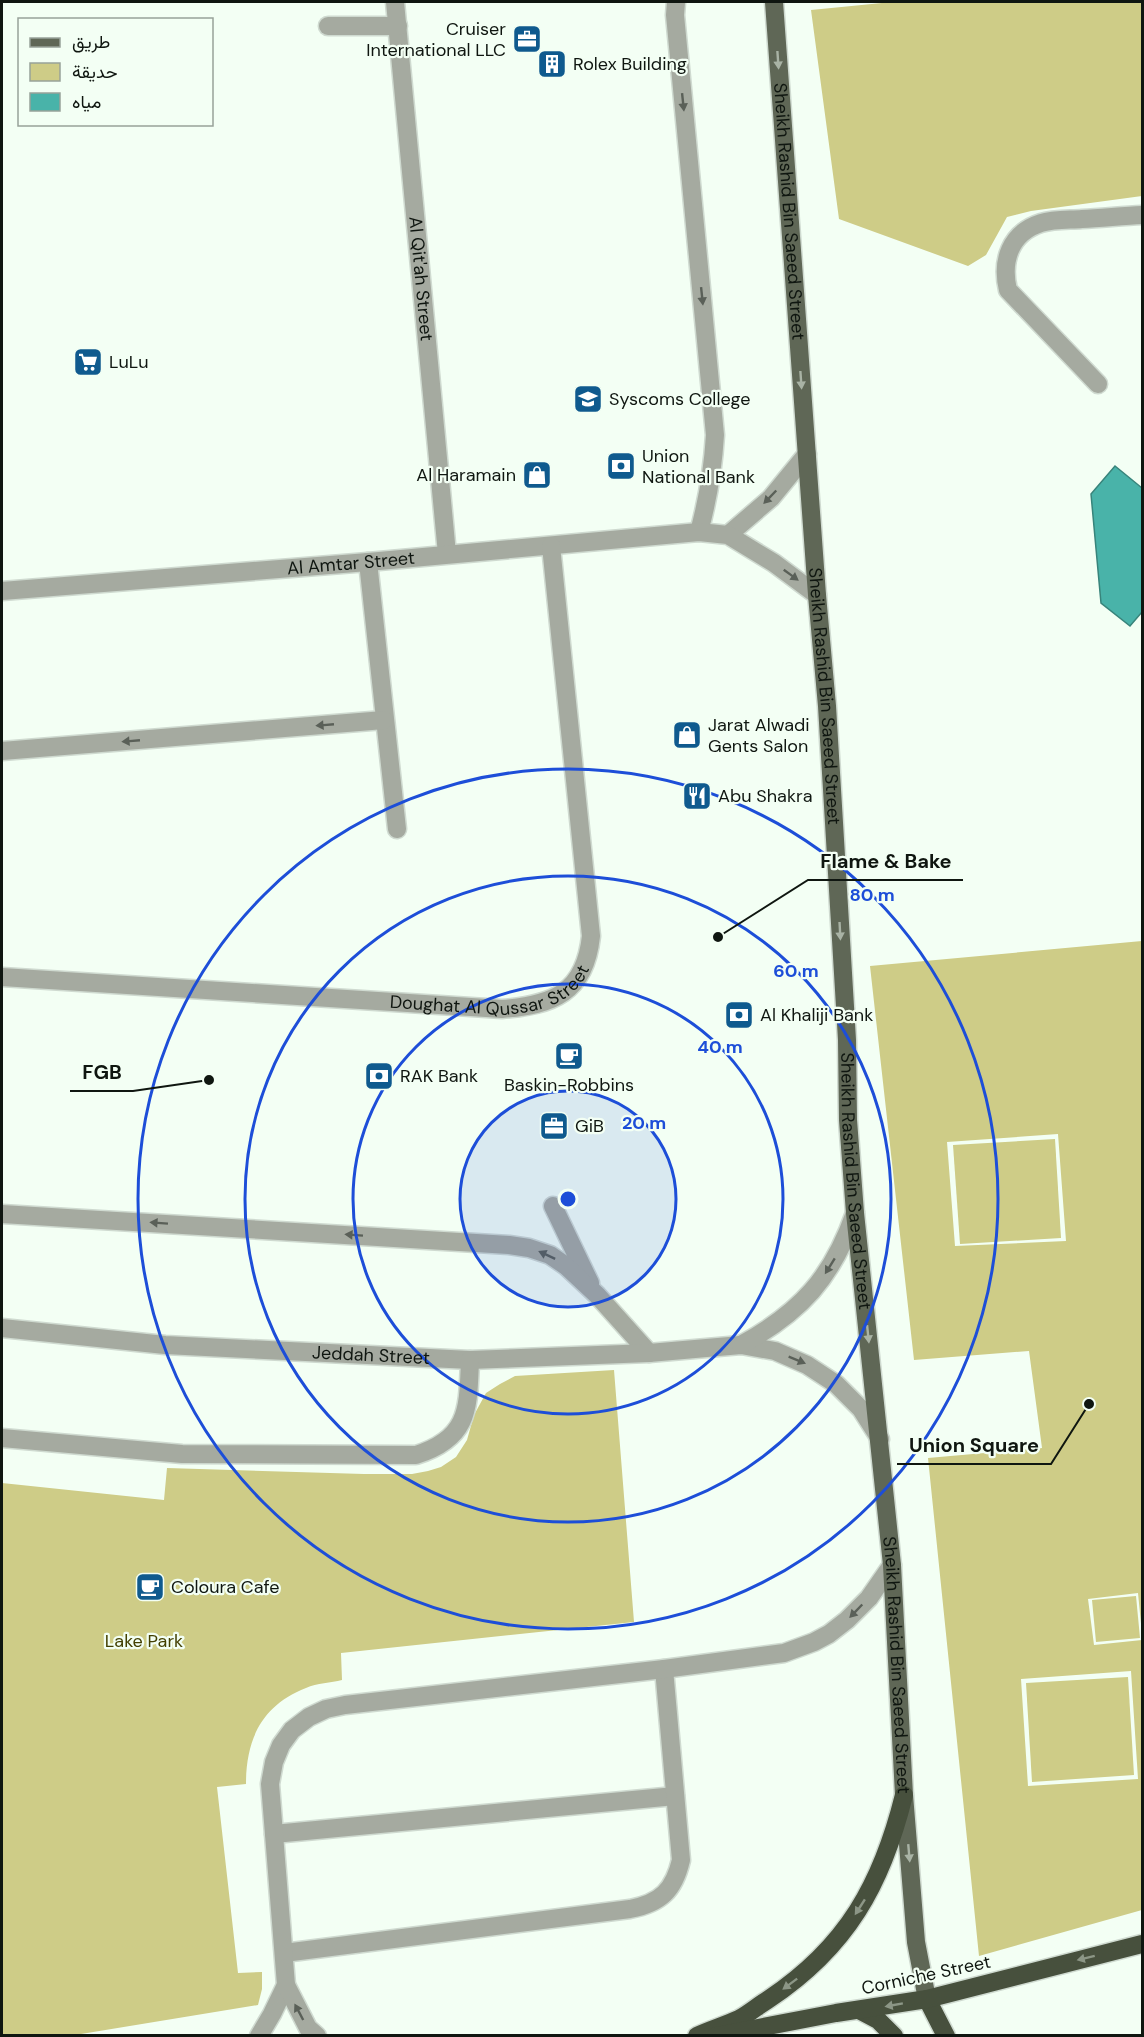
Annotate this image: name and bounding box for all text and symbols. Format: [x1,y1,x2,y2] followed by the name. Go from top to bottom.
[366,17,506,62] place label: Cruiser International LLC
[18,18,213,126] legend
[511,23,543,55] office icon: Cruiser International LLC
[72,30,110,54] text: طريق
[536,48,568,80] building icon: Rolex Building
[773,50,783,69] one-way arrow
[573,52,687,76] place label: Rolex Building
[72,60,118,84] text: حديقة
[768,82,810,341] street label: Sheikh Rashid Bin Saeed Street
[72,90,101,114] text: مياه
[678,92,688,111] one-way arrow
[403,215,439,342] street label: Al Qit'ah Street
[697,286,707,305] one-way arrow
[72,346,104,378] supermarket icon: LuLu
[109,350,149,374] place label: LuLu
[796,371,806,390] one-way arrow
[572,383,604,415] school or university icon: Syscoms College
[609,387,750,411] place label: Syscoms College
[642,444,755,489] place label: Union National Bank
[605,450,637,482] bank icon: Union National Bank
[521,459,553,491] shop icon: Al Haramain
[416,463,516,487] place label: Al Haramain
[764,490,778,504] one-way arrow
[286,546,416,580] street label: Al Amtar Street
[803,567,846,825] street label: Sheikh Rashid Bin Saeed Street
[783,569,798,581] one-way arrow
[708,713,810,758] place label: Jarat Alwadi Gents Salon
[671,719,703,751] shop icon: Jarat Alwadi Gents Salon
[316,720,335,730] one-way arrow
[122,736,141,746] one-way arrow
[681,780,713,812] restaurant icon: Abu Shakra
[718,784,812,808] place label: Abu Shakra
[808,842,963,880] callout: Flame & Bake
[820,848,952,874] text: Flame & Bake
[849,883,895,907] text: 80 m
[835,921,845,940] one-way arrow
[773,959,819,983] text: 60 m
[389,961,595,1021] street label: Doughat Al Qussar Street
[723,999,755,1031] bank icon: Al Khaliji Bank
[760,1003,873,1027] place label: Al Khaliji Bank
[697,1035,743,1059] text: 40 m
[553,1040,585,1072] cafe icon: Baskin-Robbins
[835,1052,877,1311] street label: Sheikh Rashid Bin Saeed Street
[70,1053,133,1091] callout: FGB
[82,1059,122,1085] text: FGB
[363,1060,395,1092] bank icon: RAK Bank
[400,1064,478,1088] place label: RAK Bank
[504,1073,634,1097] place label: Baskin-Robbins
[538,1110,570,1142] office icon: GiB
[622,1111,666,1135] text: 20 m
[575,1114,604,1138] place label: GiB
[558,1189,578,1209] centre of rings
[149,1219,168,1228] one-way arrow
[344,1231,363,1240] one-way arrow
[538,1250,555,1259] one-way arrow
[825,1258,836,1274] one-way arrow
[863,1325,873,1344] one-way arrow
[311,1340,430,1370] street label: Jeddah Street
[788,1356,806,1365] one-way arrow
[897,1426,1051,1464] callout: Union Square
[909,1432,1039,1458] text: Union Square
[877,1535,916,1794] street label: Sheikh Rashid Bin Saeed Street
[134,1571,166,1603] cafe icon: Coloura Cafe
[171,1575,280,1599] place label: Coloura Cafe
[849,1603,863,1617] one-way arrow
[105,1629,183,1653] park label: Lake Park
[904,1844,914,1863] one-way arrow
[854,1899,865,1916] one-way arrow
[859,1950,993,2000] street label: Corniche Street
[1076,1954,1095,1964] one-way arrow
[782,1978,797,1990] one-way arrow
[884,2001,903,2010] one-way arrow
[294,2003,304,2020] one-way arrow

